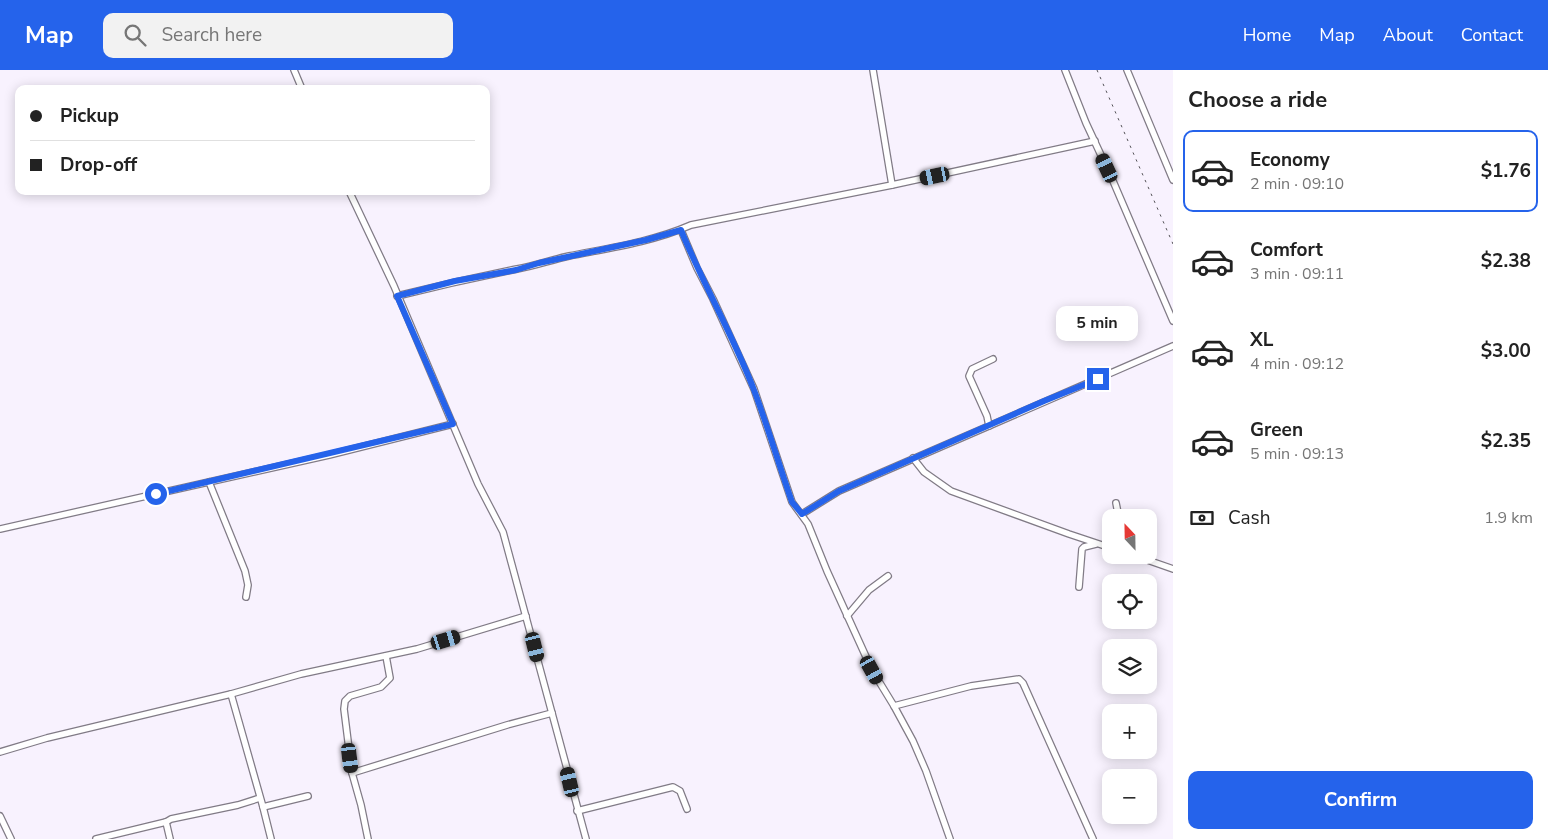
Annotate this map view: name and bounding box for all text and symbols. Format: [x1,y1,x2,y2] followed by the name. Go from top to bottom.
[103,13,453,58] search box
[25,19,73,51] text: Map
[121,21,149,49] icon: search
[161,22,262,48] text: Search here
[1243,23,1291,47] text: Home
[1319,23,1355,47] text: Map
[1383,23,1433,47] text: About
[1461,23,1523,47] text: Contact
[1188,85,1327,115] text: Choose a ride
[60,103,119,129] text: Pickup
[1250,147,1330,173] text: Economy
[1190,149,1235,194] icon: car
[1093,151,1120,185] car
[60,152,137,178] text: Drop-off
[1481,158,1531,184] text: $1.76
[918,166,951,186] car
[1250,173,1344,195] text: 2 min · 09:10
[1250,237,1323,263] text: Comfort
[1190,239,1235,284] icon: car
[1481,248,1531,274] text: $2.38
[1250,263,1344,285] text: 3 min · 09:11
[1057,306,1139,342] callout: 5 min
[1076,312,1118,334] text: 5 min
[1250,327,1273,353] text: XL
[1190,329,1235,374] icon: car
[1481,338,1531,364] text: $3.00
[1250,353,1344,375] text: 4 min · 09:12
[1087,368,1109,390] route end
[1250,417,1303,443] text: Green
[1190,419,1235,464] icon: car
[1481,428,1531,454] text: $2.35
[1250,443,1344,465] text: 5 min · 09:13
[145,483,167,505] route start
[1188,504,1216,532] icon: cash
[1228,505,1270,531] text: Cash
[1484,507,1533,529] text: 1.9 km
[1102,509,1158,564] north arrow
[1102,509,1157,824] map controls
[1102,574,1157,629] button: locate
[429,628,462,652] car
[524,631,545,663] car
[1102,639,1157,694] button: layers
[858,653,885,687] car
[1102,704,1157,759] button: +
[340,742,359,774] car
[559,766,580,798] car
[1102,769,1157,824] button: −
[1188,771,1533,829] button: Confirm

